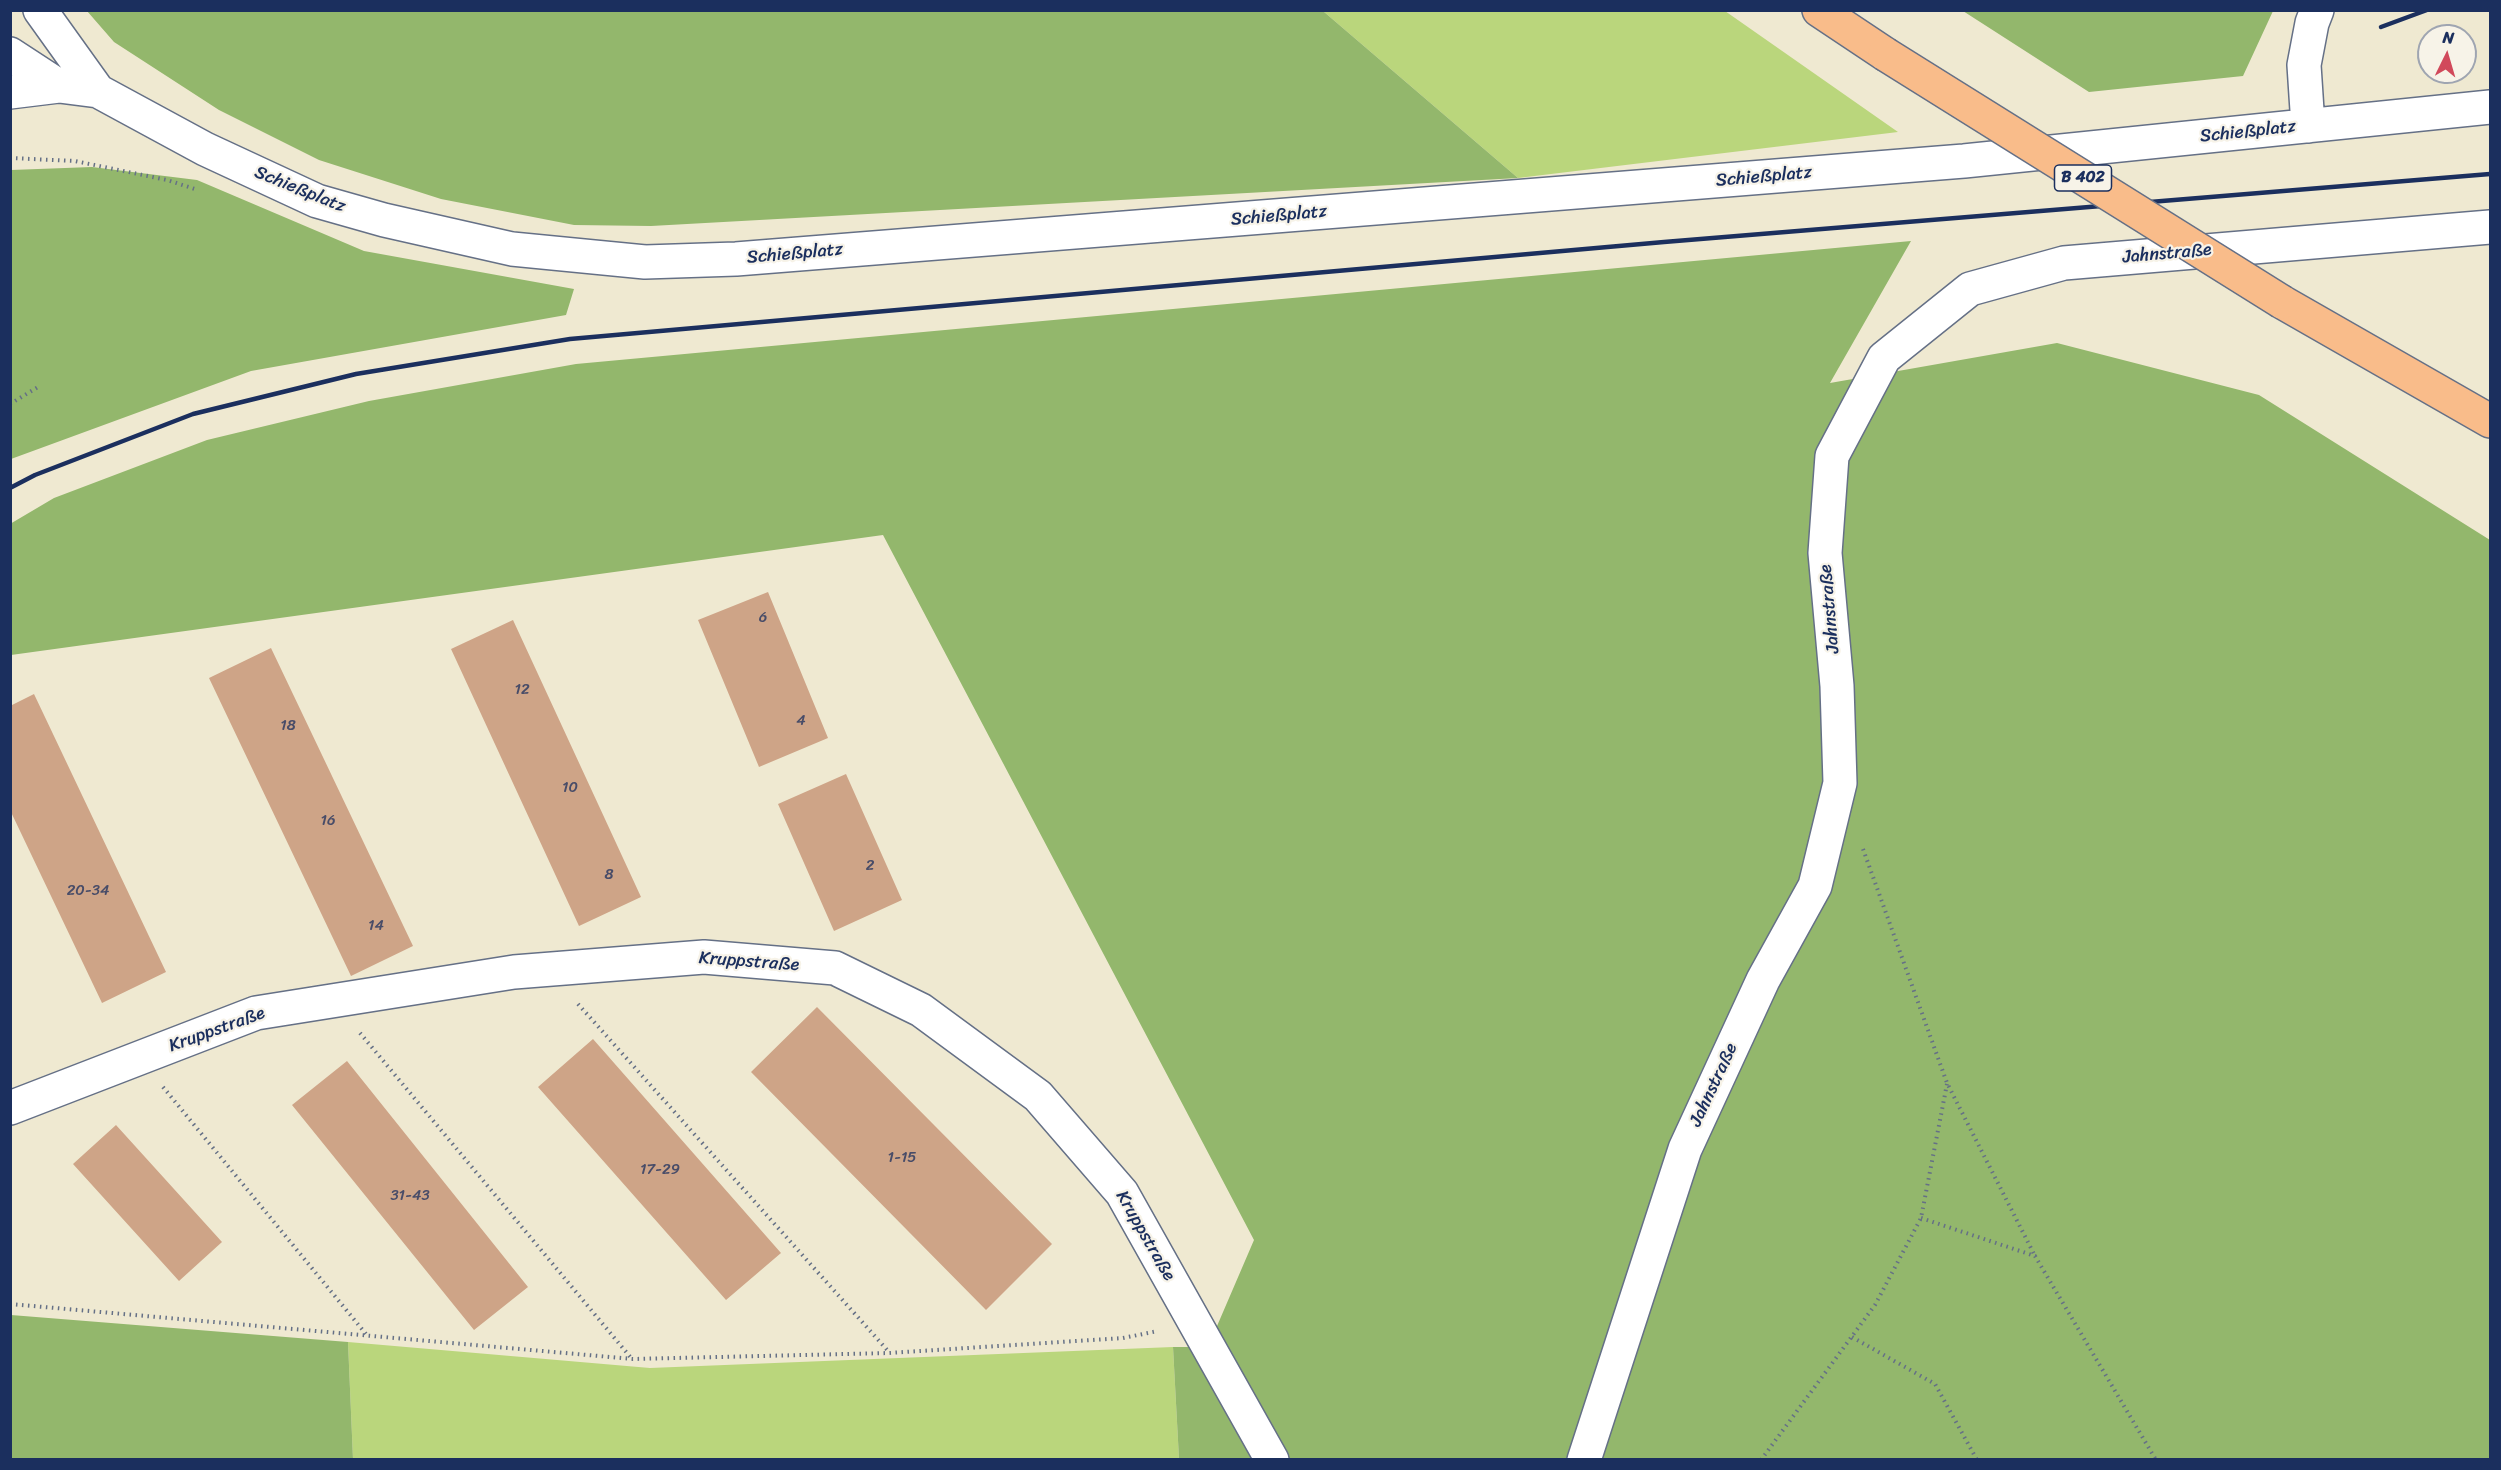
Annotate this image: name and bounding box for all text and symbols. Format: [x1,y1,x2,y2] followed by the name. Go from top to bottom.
[2442,23,2455,52] text: N
[2417,24,2477,84] north arrow
[2199,116,2297,148] street label: Schießplatz
[251,162,349,218] street label: Schießplatz
[1715,162,1813,192] street label: Schießplatz
[2054,165,2112,191] road number: B 402
[1230,201,1328,231] street label: Schießplatz
[746,239,844,269] street label: Schießplatz
[2122,239,2212,269] street label: Jahnstraße
[1815,564,1845,654] street label: Jahnstraße
[759,609,767,627] house number: 6
[514,681,530,699] house number: 12
[796,712,806,730] house number: 4
[280,717,296,735] house number: 18
[562,779,578,797] house number: 10
[321,812,335,830] house number: 16
[866,857,874,875] house number: 2
[604,866,614,884] house number: 8
[67,882,109,900] house number: 20-34
[368,917,384,935] house number: 14
[698,948,800,976] street label: Kruppstraße
[166,1003,268,1057] street label: Kruppstraße
[1685,1040,1743,1130] street label: Jahnstraße
[888,1149,916,1167] house number: 1-15
[640,1161,680,1179] house number: 17-29
[390,1187,430,1205] house number: 31-43
[1110,1187,1180,1285] street label: Kruppstraße

